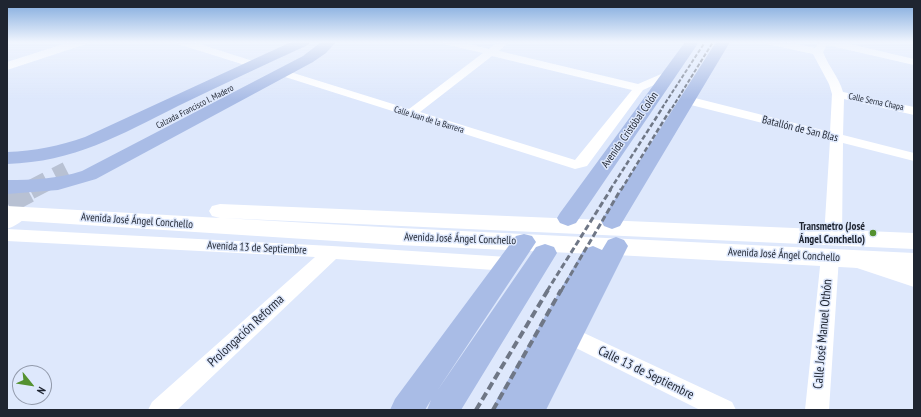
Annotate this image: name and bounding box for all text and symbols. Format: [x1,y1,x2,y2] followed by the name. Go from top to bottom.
[154,83,236,131] street label: Calzada Francisco I. Madero
[599,89,661,171] street label: Avenida Cristóbal Colón
[847,91,905,113] street label: Calle Serna Chapa
[393,104,465,136] street label: Calle Juan de la Barrera
[761,113,839,145] street label: Batallón de San Blas
[81,211,193,231] street label: Avenida José Ángel Conchello
[799,220,865,246] place label: Transmetro (José Ángel Conchello)
[868,228,878,238] marker: Transmetro (José Ángel Conchello)
[404,230,516,248] street label: Avenida José Ángel Conchello
[207,239,307,257] street label: Avenida 13 de Septiembre
[728,245,840,265] street label: Avenida José Ángel Conchello
[810,278,836,390] street label: Calle José Manuel Othón
[205,292,287,370] street label: Prolongación Reforma
[595,343,697,403] street label: Calle 13 de Septiembre
[12,365,52,405] north arrow
[34,384,49,397] text: N

